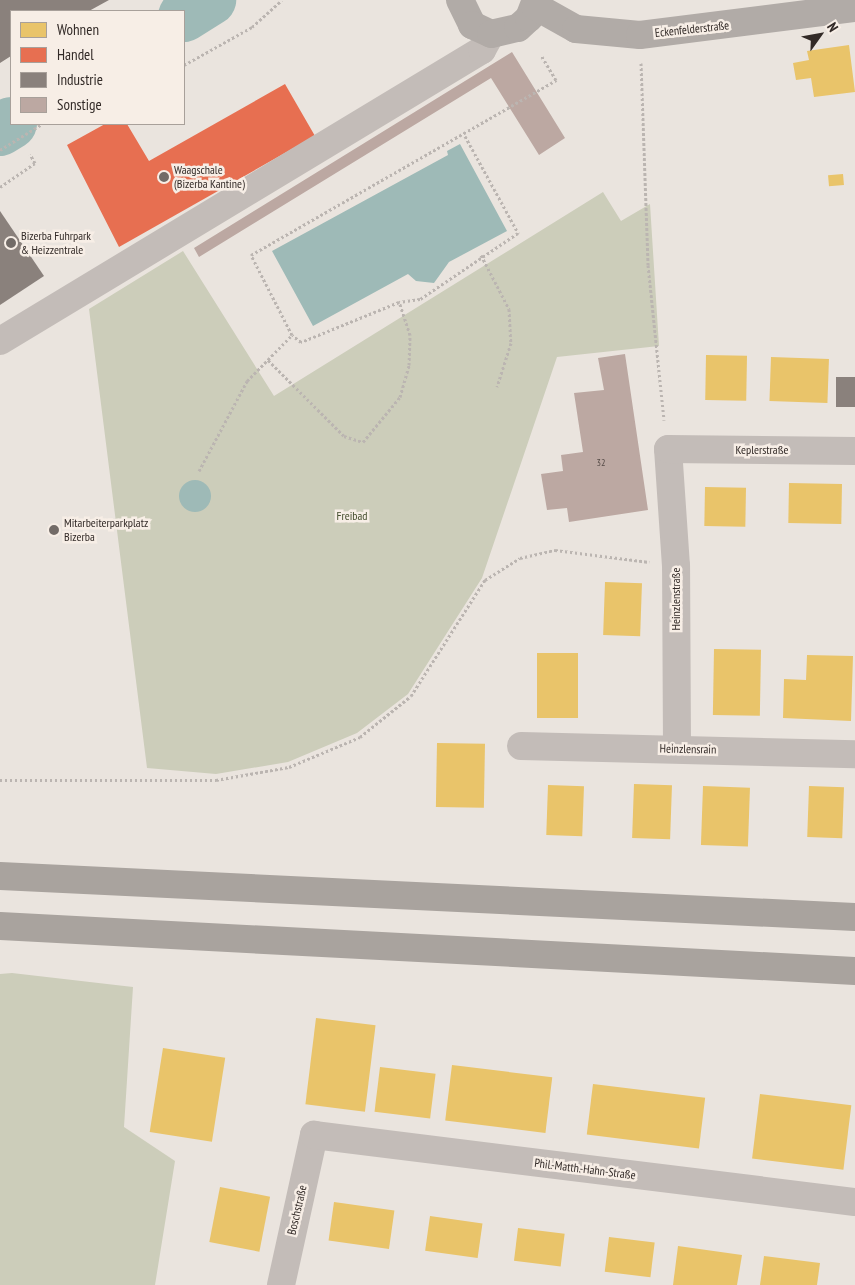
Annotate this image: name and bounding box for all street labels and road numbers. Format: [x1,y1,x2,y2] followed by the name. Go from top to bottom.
[654,18,730,40] street label: Eckenfelderstraße
[736,443,788,457] street label: Keplerstraße
[669,568,683,630] street label: Heinzlenstraße
[660,741,716,757] street label: Heinzlensrain
[534,1156,636,1182] street label: Phil.-Matth.-Hahn-Straße
[284,1184,310,1236] street label: Boschstraße

